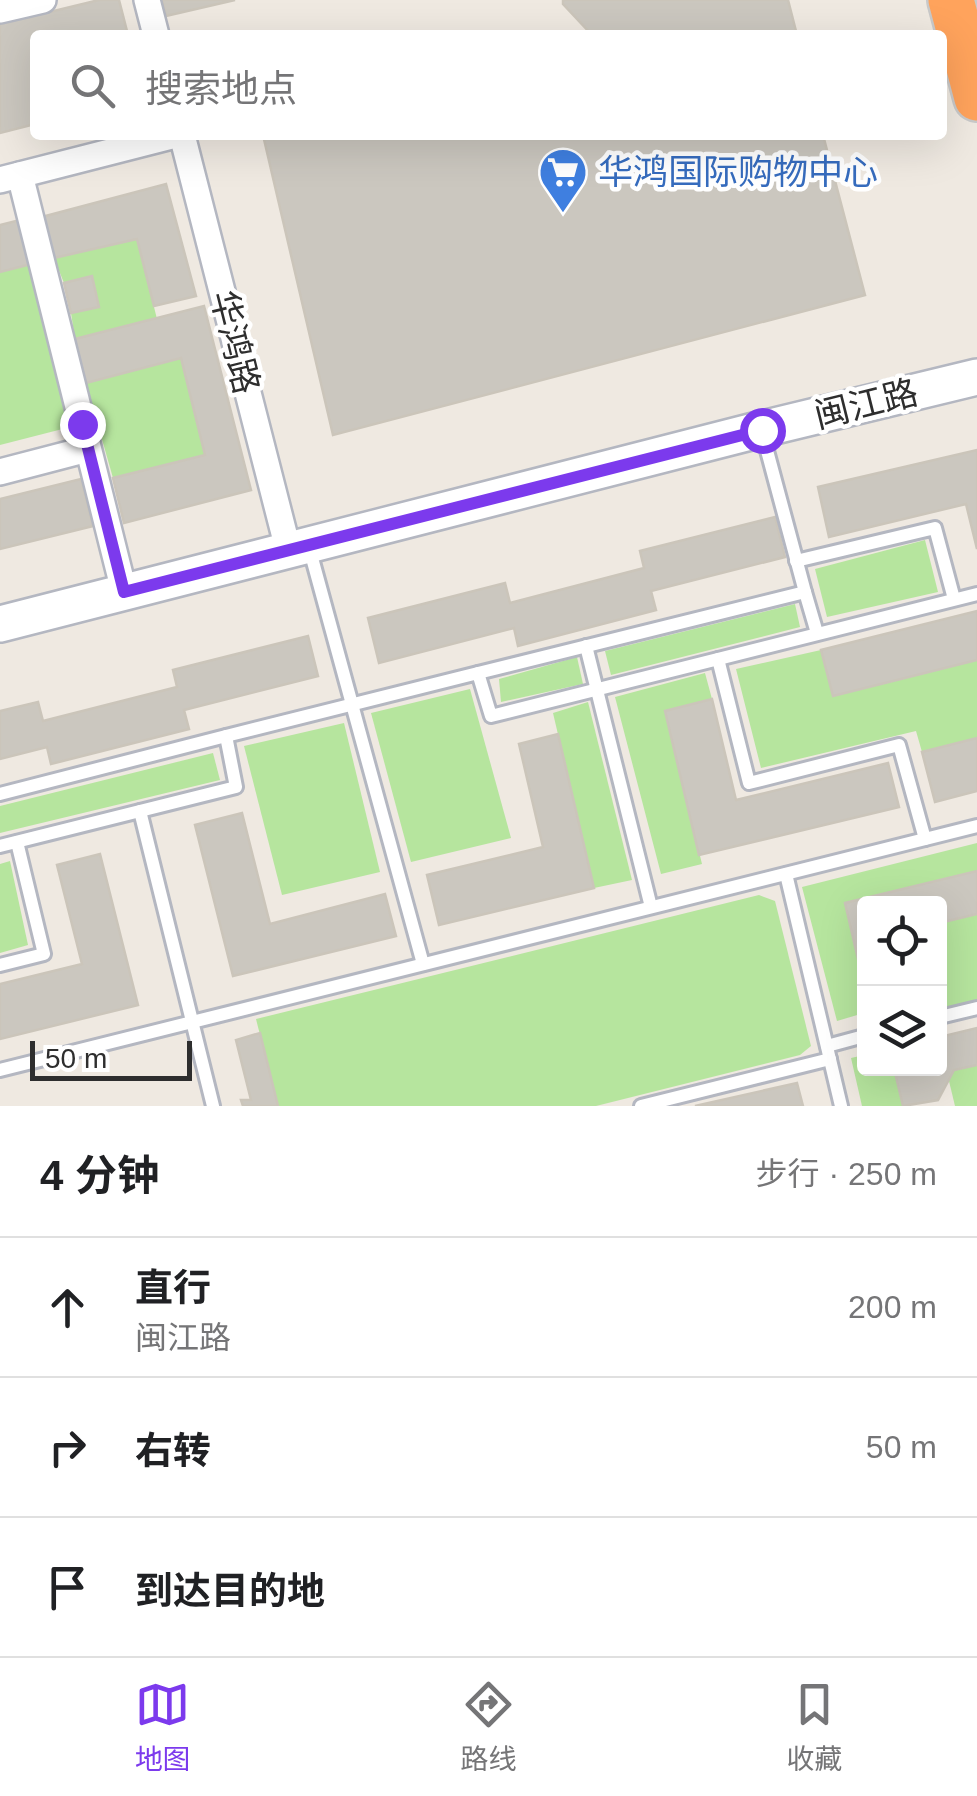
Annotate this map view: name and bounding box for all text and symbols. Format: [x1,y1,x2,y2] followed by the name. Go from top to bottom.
[30,30,947,140] search box
[65,58,120,113] icon: search
[145,68,297,110] text: 搜索地点
[537,146,589,214] supermarket icon: 华鸿国际购物中心
[598,152,878,191] place label: 华鸿国际购物中心
[204,286,267,398] street label: 华鸿路
[810,372,922,435] street label: 闽江路
[60,402,106,448] route end
[740,408,786,454] route start
[857,896,947,1076] map controls
[857,896,947,986] button: locate
[857,986,947,1076] button: layers
[30,1036,192,1080] scale bar
[45,1043,107,1074] text: 50 m
[40,1152,159,1199] text: 4 分钟
[756,1156,937,1192] text: 步行 · 250 m
[135,1267,211,1309] text: 直行
[40,1280,95,1335] icon: ahead
[848,1289,937,1325] text: 200 m
[135,1320,231,1356] text: 闽江路
[40,1420,95,1475] icon: right
[866,1429,937,1465] text: 50 m
[135,1430,211,1472] text: 右转
[40,1560,95,1615] icon: arrive
[135,1570,325,1612] text: 到达目的地
[135,1677,191,1777] tab: 地图
[460,1677,516,1777] tab: 路线
[786,1677,842,1777] tab: 收藏

